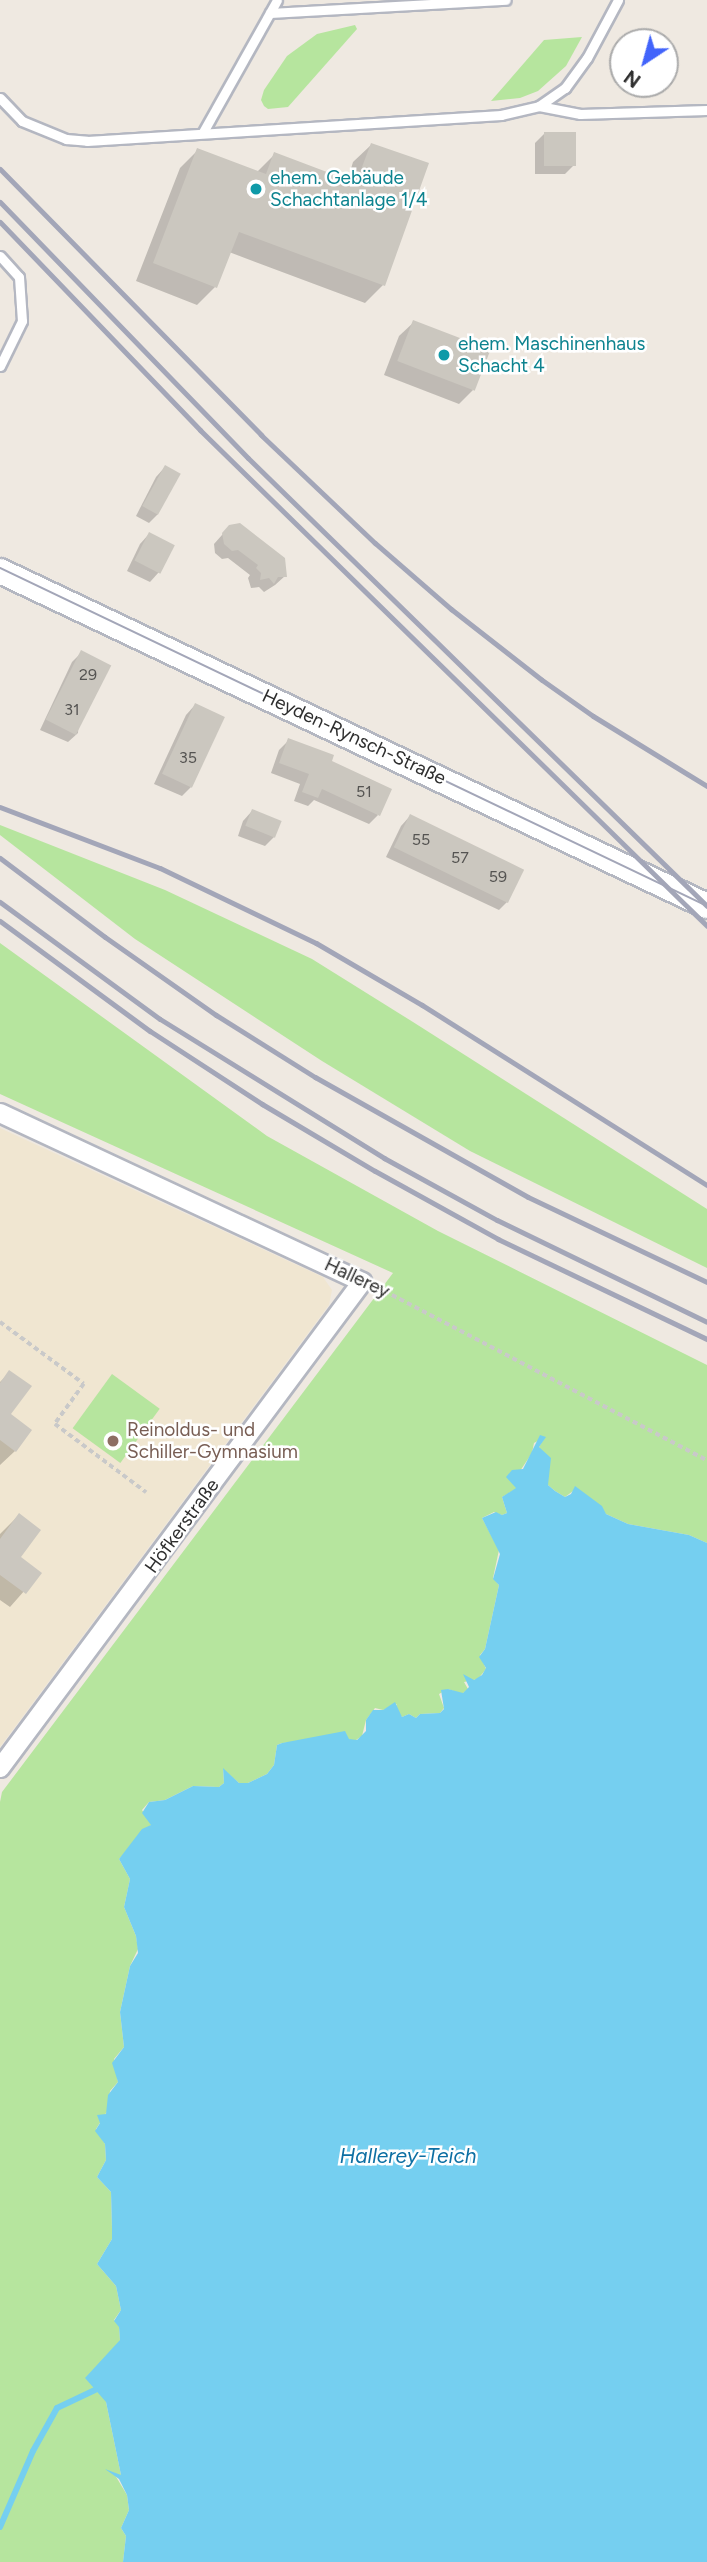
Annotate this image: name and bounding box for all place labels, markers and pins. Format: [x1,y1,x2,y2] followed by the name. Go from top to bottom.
[270,167,428,211] place label: ehem. Gebäude Schachtanlage 1/4
[248,181,264,197] marker: ehem. Gebäude Schachtanlage 1/4
[458,333,645,377] place label: ehem. Maschinenhaus Schacht 4
[436,347,452,363] marker: ehem. Maschinenhaus Schacht 4
[127,1419,298,1463] place label: Reinoldus- und Schiller-Gymnasium
[105,1433,121,1449] marker: Reinoldus- und Schiller-Gymnasium

